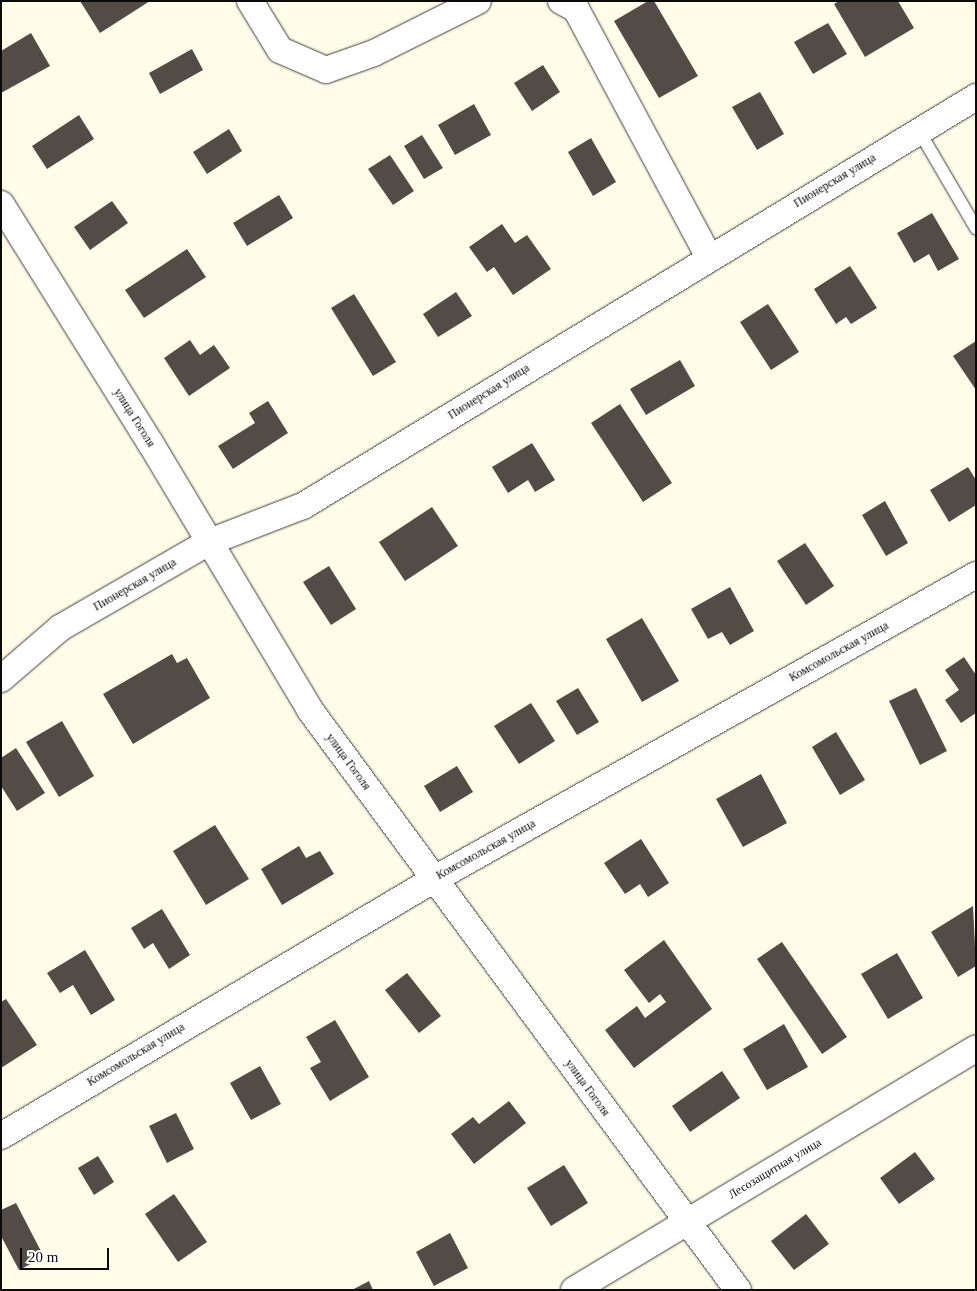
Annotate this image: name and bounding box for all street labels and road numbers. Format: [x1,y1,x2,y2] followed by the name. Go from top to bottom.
[791,151,879,211] street label: Пионерская улица
[446,361,532,423] street label: Пионерская улица
[110,386,158,450] street label: улица Гоголя
[91,555,179,615] street label: Пионерская улица
[787,619,891,685] street label: Комсомольская улица
[323,731,373,793] street label: улица Гоголя
[434,817,538,883] street label: Комсомольская улица
[85,1020,187,1090] street label: Комсомольская улица
[562,1057,612,1119] street label: улица Гоголя
[726,1136,824,1202] street label: Лесозащитная улица

